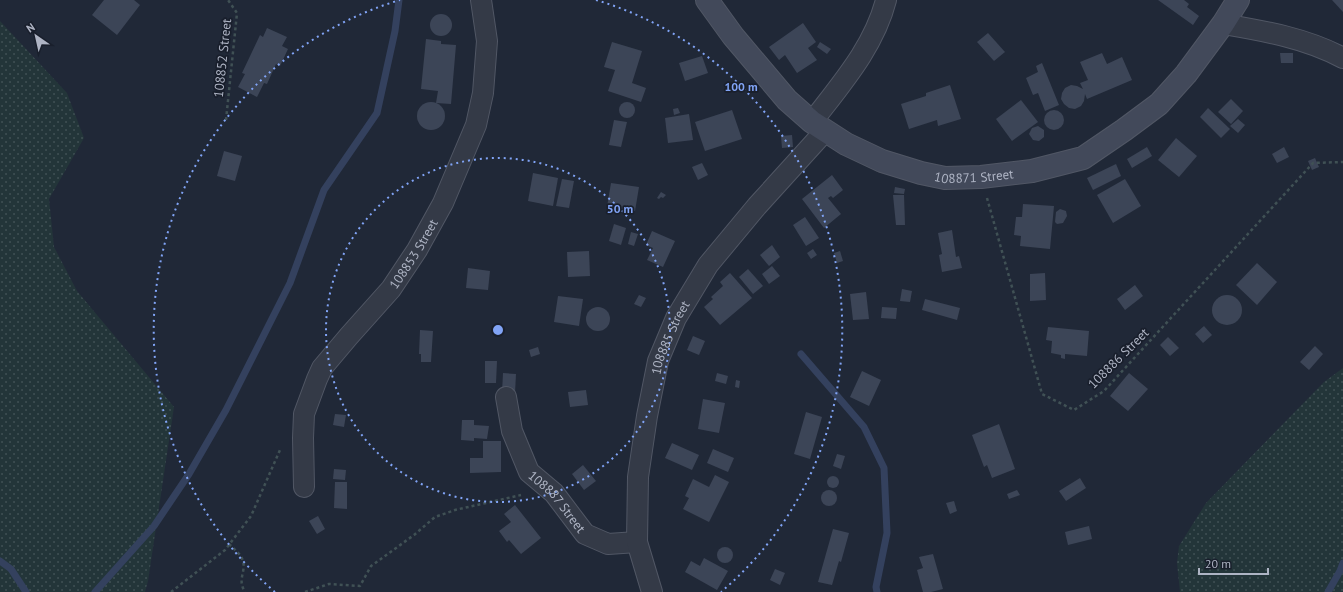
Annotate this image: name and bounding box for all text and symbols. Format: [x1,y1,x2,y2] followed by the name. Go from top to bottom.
[16,16,56,56] north arrow
[210,17,235,98] street label: 108852 Street
[23,20,37,36] text: N
[724,79,758,94] text: 100 m
[933,165,1015,188] street label: 108871 Street
[607,201,633,216] text: 50 m
[385,215,442,292] street label: 108853 Street
[647,297,694,376] street label: 108885 Street
[491,323,505,337] centre of rings
[1084,324,1153,392] street label: 108886 Street
[525,467,590,537] street label: 108887 Street
[1199,550,1268,576] scale bar
[1205,556,1231,571] text: 20 m

